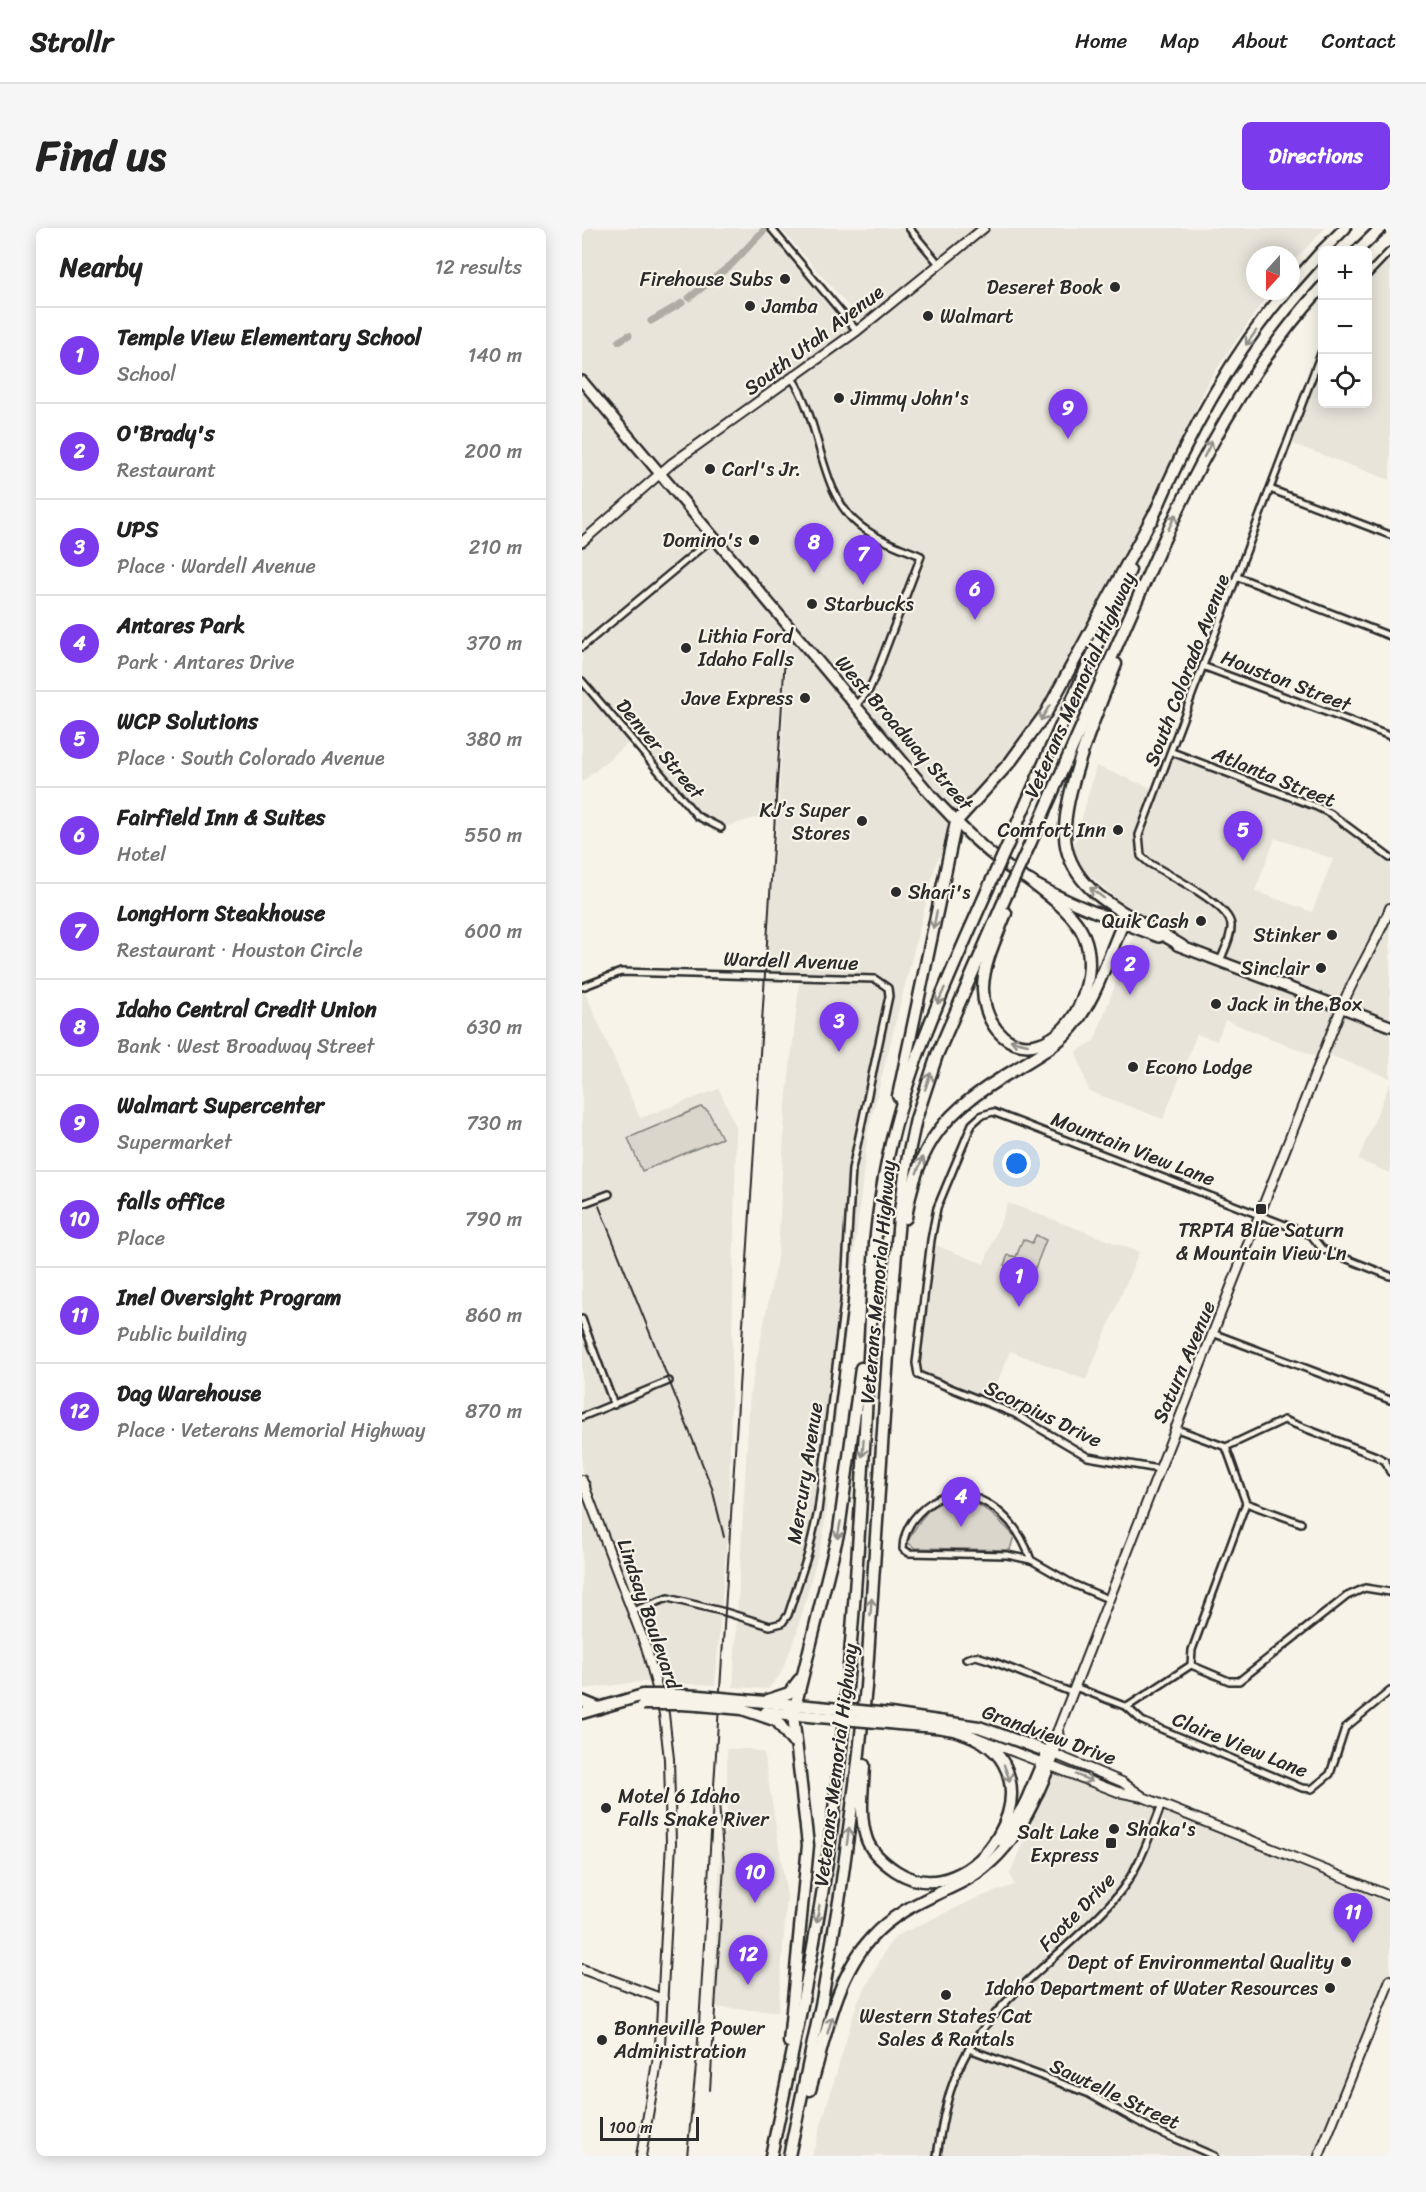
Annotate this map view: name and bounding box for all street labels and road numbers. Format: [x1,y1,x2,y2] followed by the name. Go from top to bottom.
[736,275,892,405] street label: South Utah Avenue
[1014,566,1146,804] street label: Veterans Memorial Highway
[1134,568,1240,771] street label: South Colorado Avenue
[1216,640,1357,722] street label: Houston Street
[826,647,983,820] street label: West Broadway Street
[607,690,714,808] street label: Denver Street
[1206,736,1341,818] street label: Atlanta Street
[723,941,859,981] street label: Wardell Avenue
[1046,1102,1220,1196] street label: Mountain View Lane
[850,1158,906,1405] street label: Veterans Memorial Highway
[1142,1295,1226,1429] street label: Saturn Avenue
[978,1370,1108,1458] street label: Scorpius Drive
[777,1400,833,1546] street label: Mercury Avenue
[607,1534,692,1695] street label: Lindsay Boulevard
[804,1641,868,1888] street label: Veterans Memorial Highway
[977,1694,1121,1776] street label: Grandview Drive
[1167,1702,1313,1788] street label: Claire View Lane
[1030,1864,1124,1960] street label: Foote Drive
[1044,2048,1186,2140] street label: Sawtelle Street

